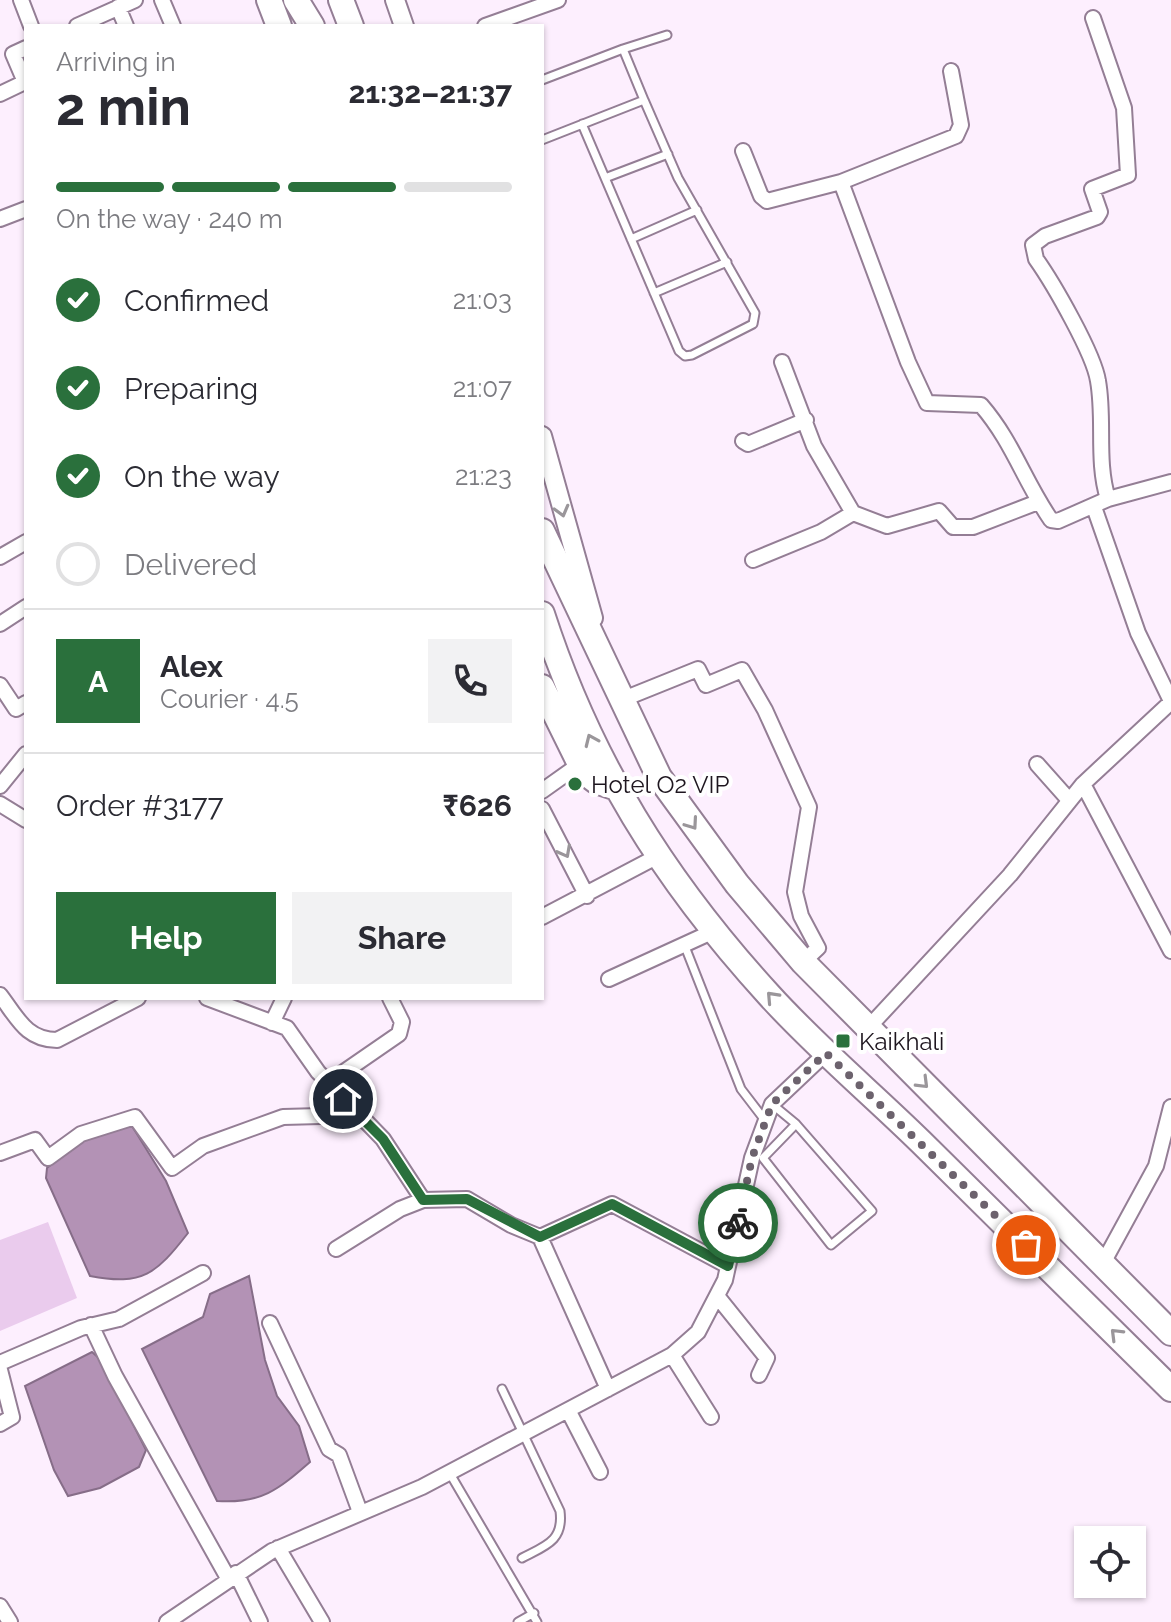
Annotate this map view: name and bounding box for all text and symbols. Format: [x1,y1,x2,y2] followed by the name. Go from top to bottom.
[56,47,176,77] text: Arriving in
[348,75,512,110] text: 21:32–21:37
[56,76,191,137] text: 2 min
[56,204,283,234] text: On the way · 240 m
[56,278,100,322] icon: check
[124,283,269,318] text: Confirmed
[453,285,512,315] text: 21:03
[56,366,100,410] icon: check
[124,371,258,406] text: Preparing
[453,373,512,403] text: 21:07
[56,454,100,498] icon: check
[124,459,280,494] text: On the way
[455,461,512,491] text: 21:23
[553,504,570,518] one-way arrow
[124,547,257,582] text: Delivered
[428,639,512,723] button: phone
[160,649,223,684] text: Alex
[88,664,108,699] text: A
[160,684,299,714] text: Courier · 4.5
[584,734,600,748] one-way arrow
[591,770,730,799] place label: Hotel O2 VIP
[566,775,584,793] marker: Hotel O2 VIP
[56,788,224,823] text: Order #3177
[443,788,512,823] text: ₹626
[682,816,697,830] one-way arrow
[555,844,570,859] one-way arrow
[56,892,276,984] button: Help
[292,892,512,984] button: Share
[767,992,781,1007] one-way arrow
[859,1027,944,1056] place label: Kaikhali
[834,1032,852,1050] marker: Kaikhali
[309,1065,377,1133] pin
[914,1074,928,1088] one-way arrow
[321,1077,365,1121] icon: home
[698,1183,778,1263] courier
[716,1201,760,1245] icon: bike
[992,1211,1060,1279] pin
[1004,1223,1048,1267] icon: bag
[1111,1329,1125,1343] one-way arrow
[1074,1526,1146,1598] map controls
[1074,1526,1146,1598] button: locate

